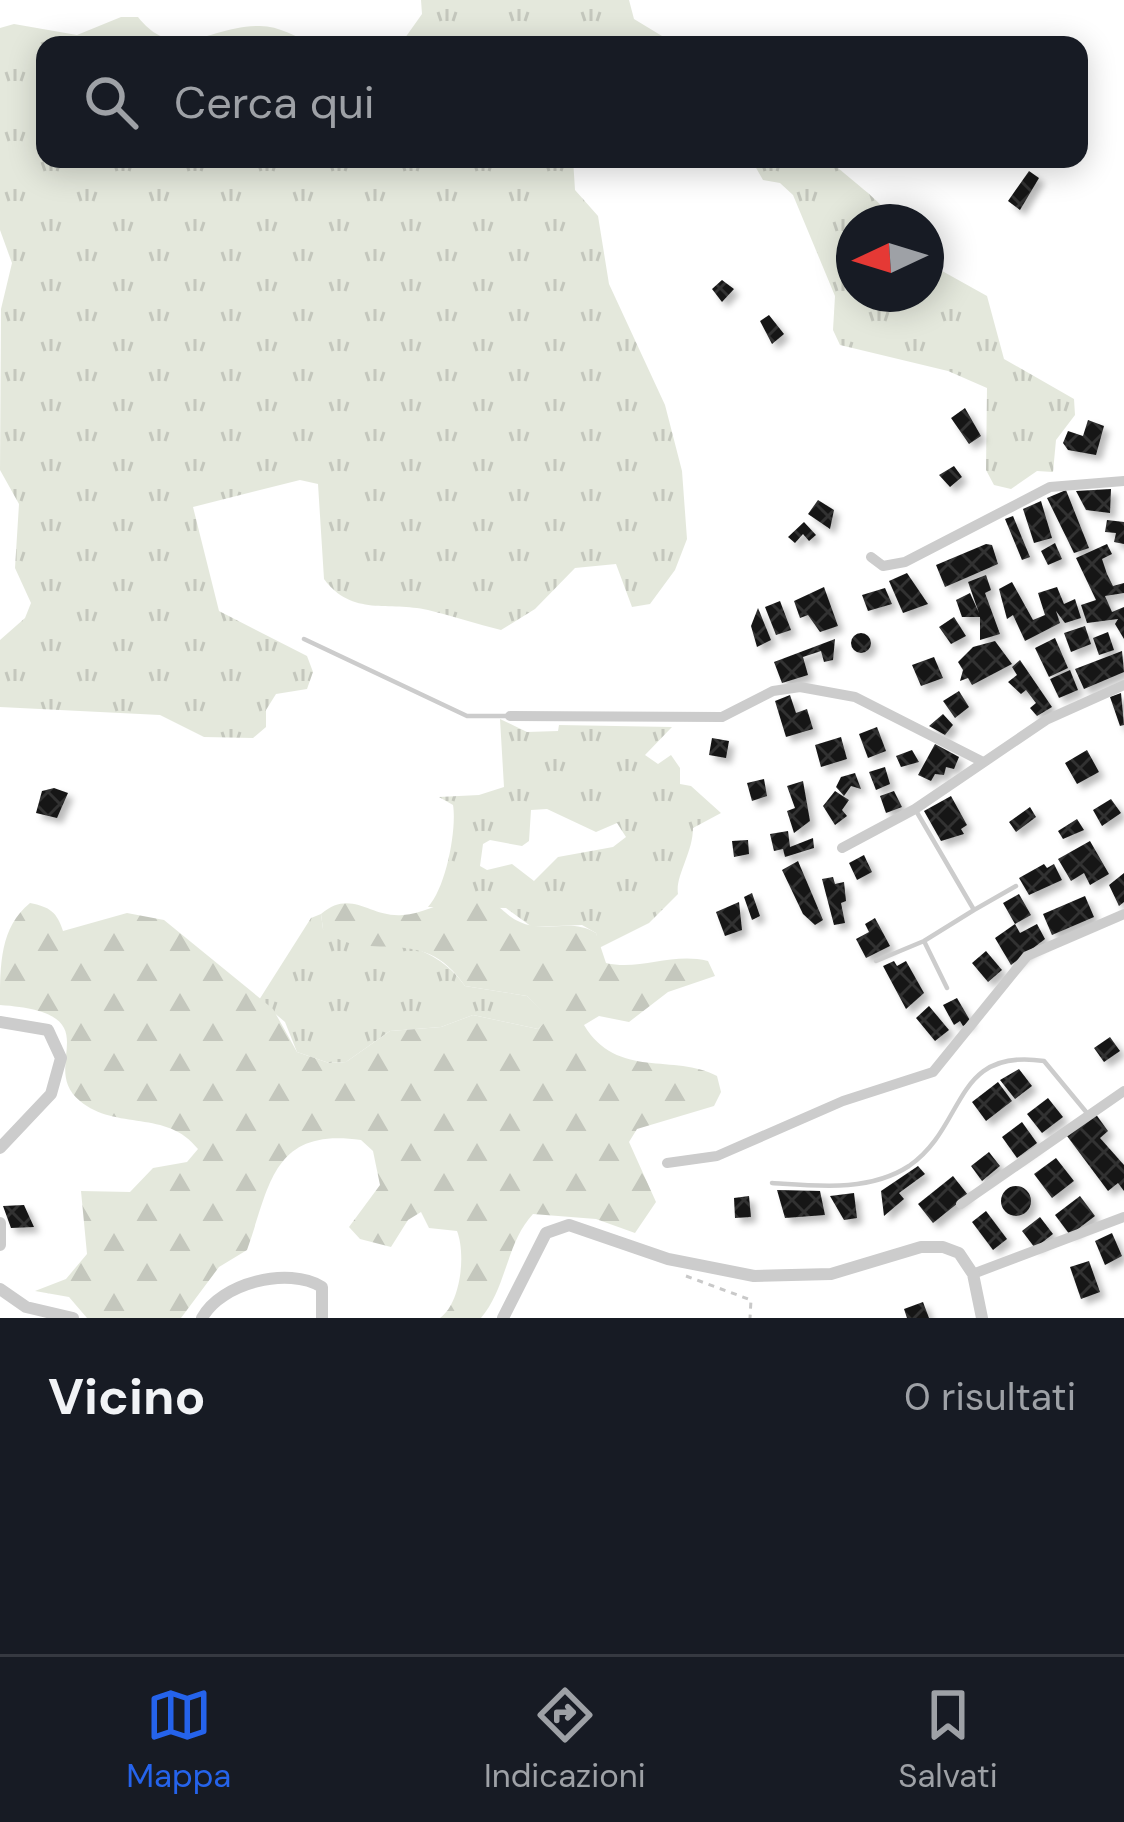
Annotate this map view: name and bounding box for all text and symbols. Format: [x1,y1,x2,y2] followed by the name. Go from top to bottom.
[36,36,1088,168] search box
[78,69,144,135] icon: search
[174,73,375,132] text: Cerca qui
[836,204,944,312] north arrow
[48,1363,206,1430] text: Vicino
[904,1371,1076,1422] text: 0 risultati
[126,1682,231,1797] tab: Mappa
[484,1682,646,1797] tab: Indicazioni
[898,1682,998,1797] tab: Salvati

